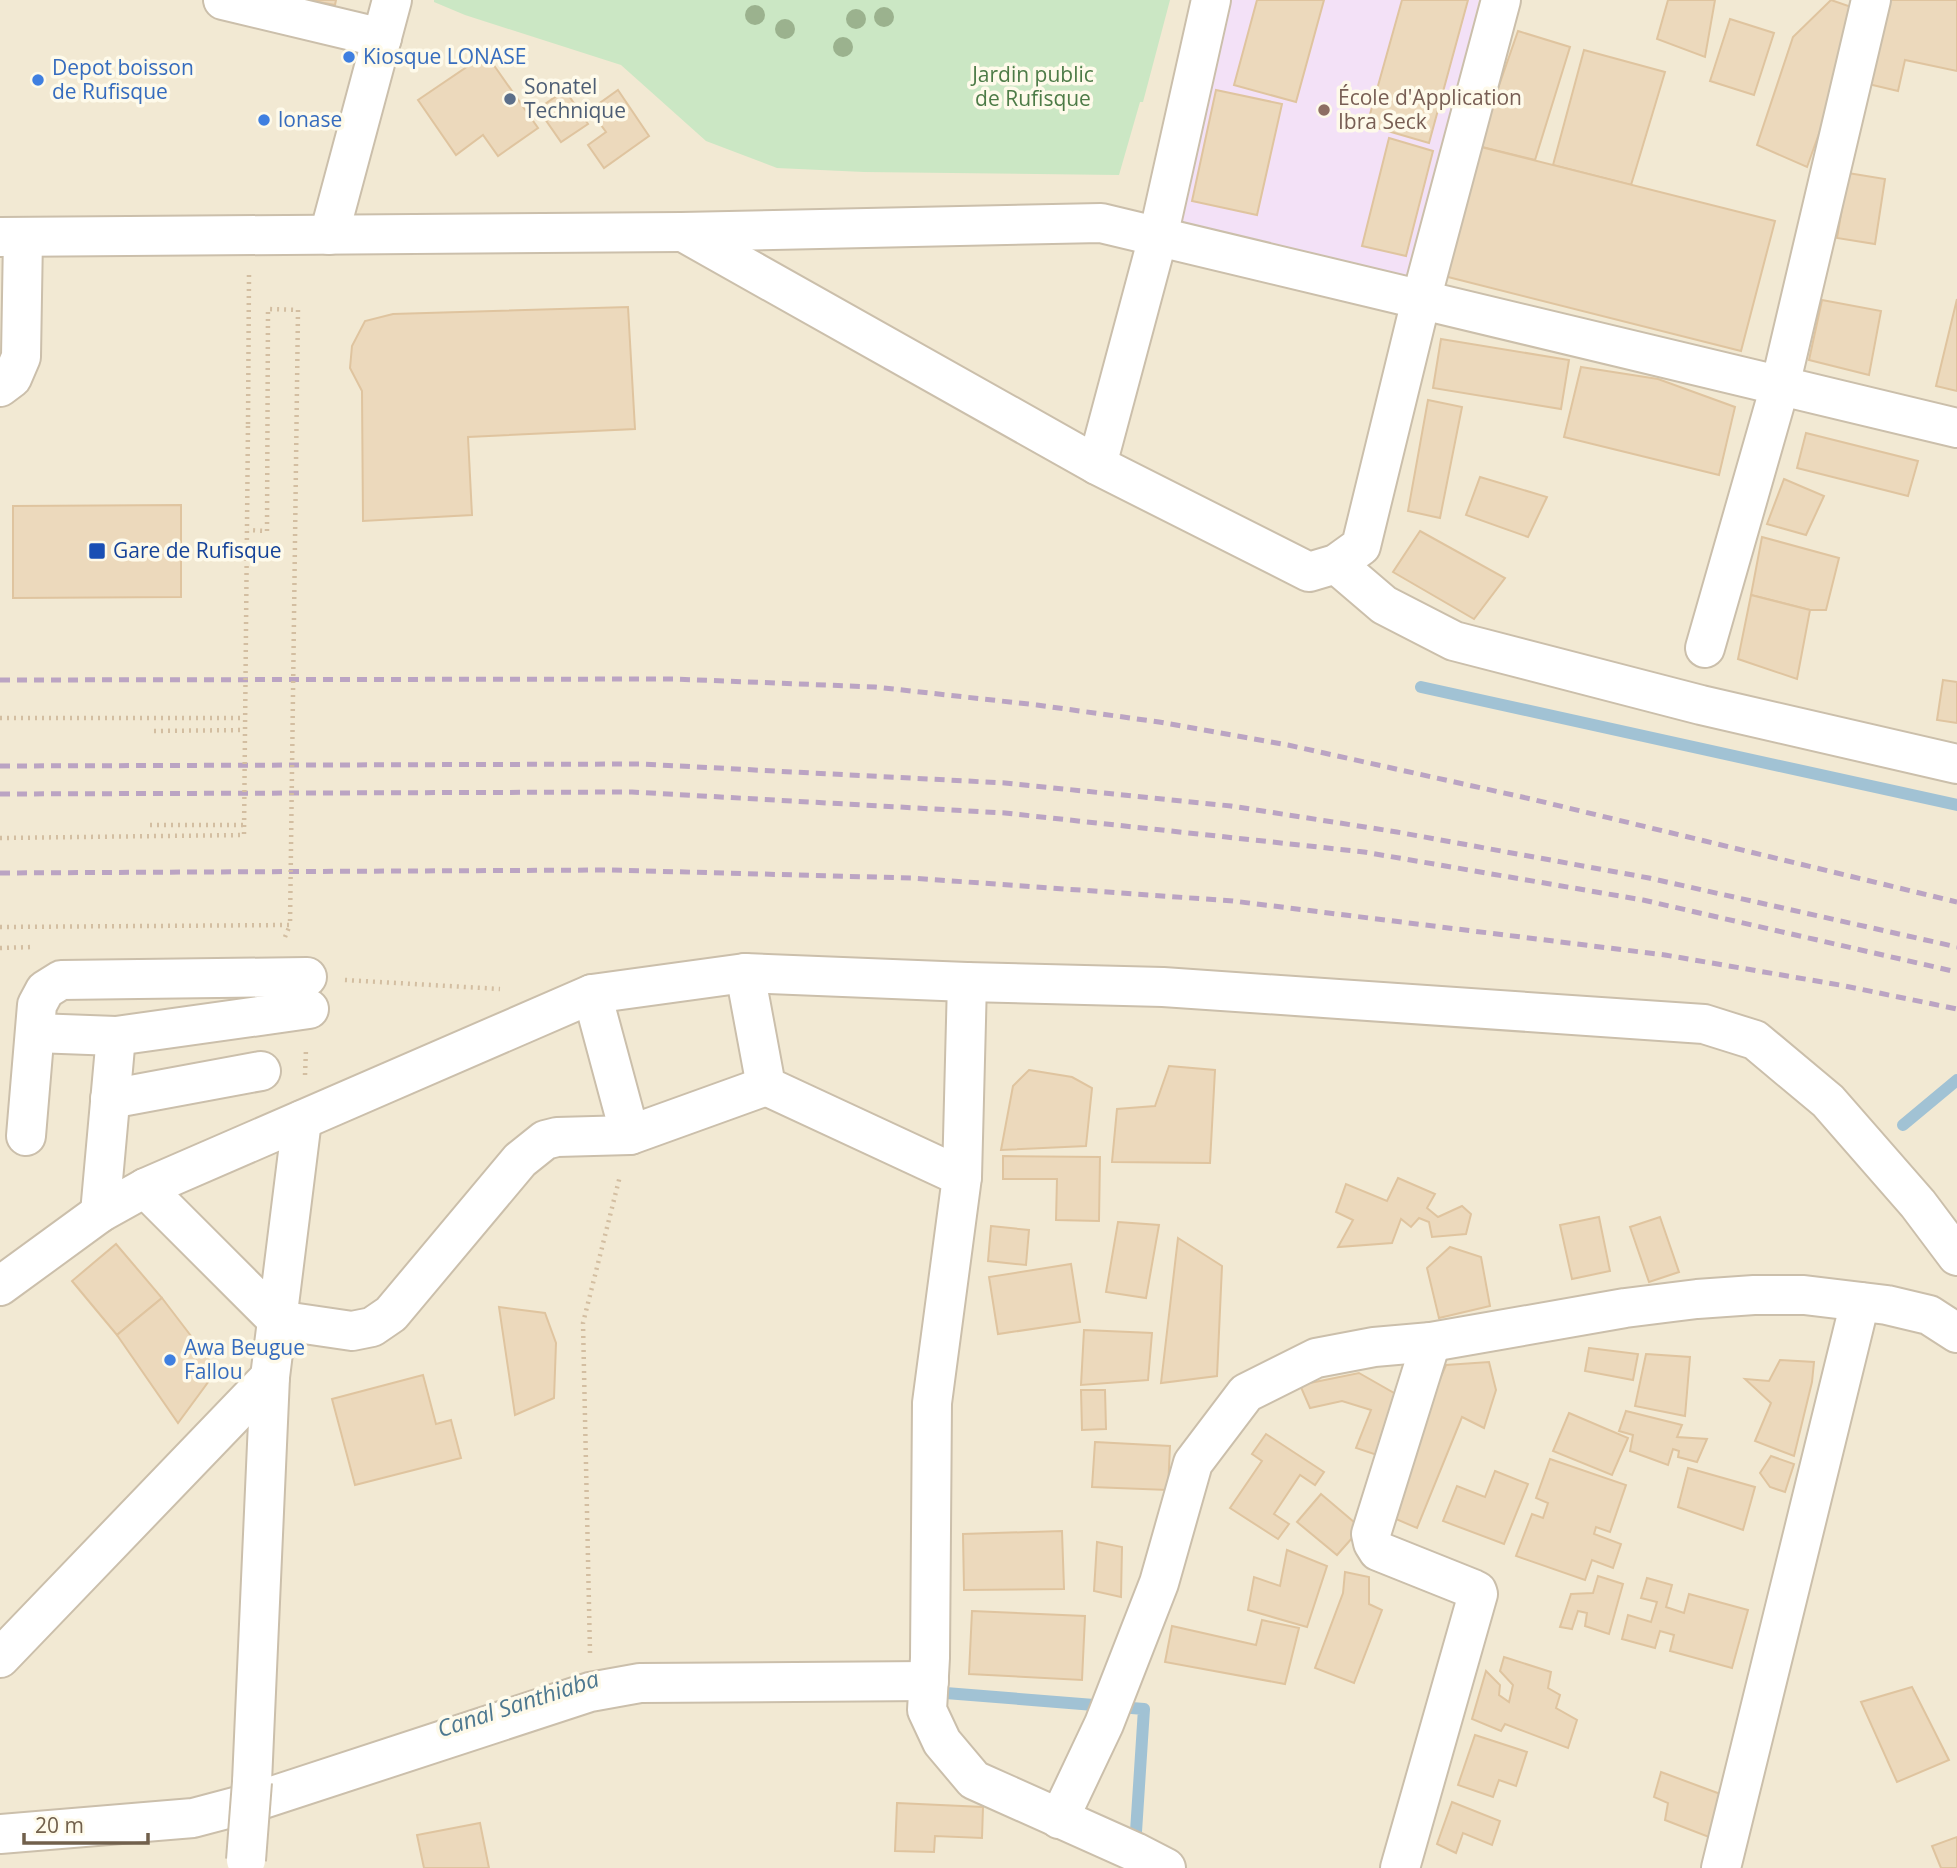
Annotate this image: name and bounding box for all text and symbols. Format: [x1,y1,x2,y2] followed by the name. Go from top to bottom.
[363,42,526,70] place label: Kiosque LONASE
[341,49,357,65] marker: Kiosque LONASE
[52,53,194,105] place label: Depot boisson de Rufisque
[970,60,1094,112] park label: Jardin public de Rufisque
[30,72,46,88] marker: Depot boisson de Rufisque
[524,72,626,124] place label: Sonatel Technique
[1338,83,1522,135] place label: École d'Application Ibra Seck
[502,91,518,107] marker: Sonatel Technique
[1316,102,1332,118] marker: École d'Application Ibra Seck
[278,105,342,133] place label: lonase
[256,112,272,128] marker: lonase
[113,536,282,564] place label: Gare de Rufisque
[87,541,107,561] marker: Gare de Rufisque
[184,1333,305,1385] place label: Awa Beugue Fallou
[162,1352,178,1368] marker: Awa Beugue Fallou
[433,1662,603,1744] water label: Canal Santhiaba
[24,1801,149,1845] scale bar
[35,1811,84,1839] text: 20 m

